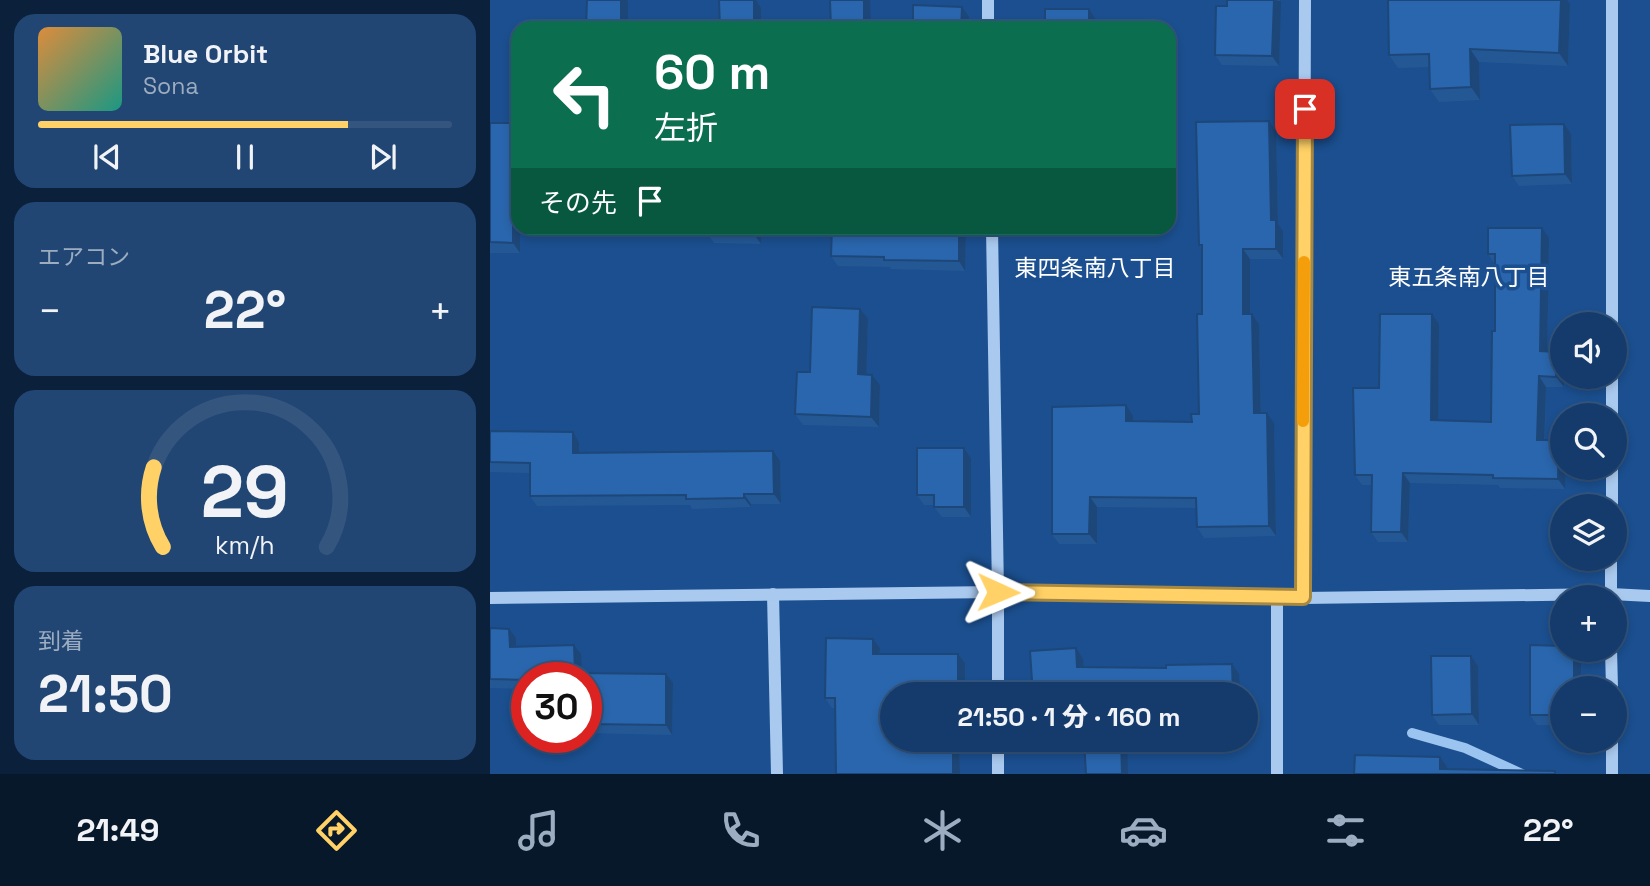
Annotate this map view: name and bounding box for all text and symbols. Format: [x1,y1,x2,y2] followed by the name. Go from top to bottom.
[143,37,268,71] text: Blue Orbit
[654,41,770,103] text: 60 m
[539,49,630,140] icon: left
[143,71,199,101] text: Sona
[1275,79,1335,139] pin
[1286,90,1324,128] icon: arrive
[654,108,718,148] text: 左折
[88,138,126,176] icon: previous
[226,138,264,176] icon: pause
[364,138,402,176] icon: next
[631,182,669,220] icon: arrive
[539,186,617,220] text: その先
[38,242,130,272] text: エアコン
[1015,253,1176,283] district label: 東四条南八丁目
[1389,262,1550,292] district label: 東五条南八丁目
[204,277,286,343] text: 22°
[38,287,62,335] text: −
[428,287,452,335] text: +
[1550,312,1627,753] map controls
[1550,312,1627,389] button: sound
[1550,403,1627,480] button: search
[201,445,289,538] text: 29
[1550,494,1627,571] button: layers
[215,529,275,561] text: km/h
[961,555,1035,629] position arrow
[1550,585,1627,662] button: +
[38,626,84,656] text: 到着
[38,661,173,727] text: 21:50
[511,662,602,753] speed limit sign: 30
[1550,676,1627,753] button: −
[958,700,1180,734] text: 21:50 · 1 分 · 160 m
[312,806,361,855] icon: directions
[514,806,563,855] icon: music
[716,806,765,855] icon: phone
[918,806,967,855] icon: climate
[1119,806,1168,855] icon: car
[1321,806,1370,855] icon: filters
[76,810,160,850] text: 21:49
[1523,810,1574,850] text: 22°

